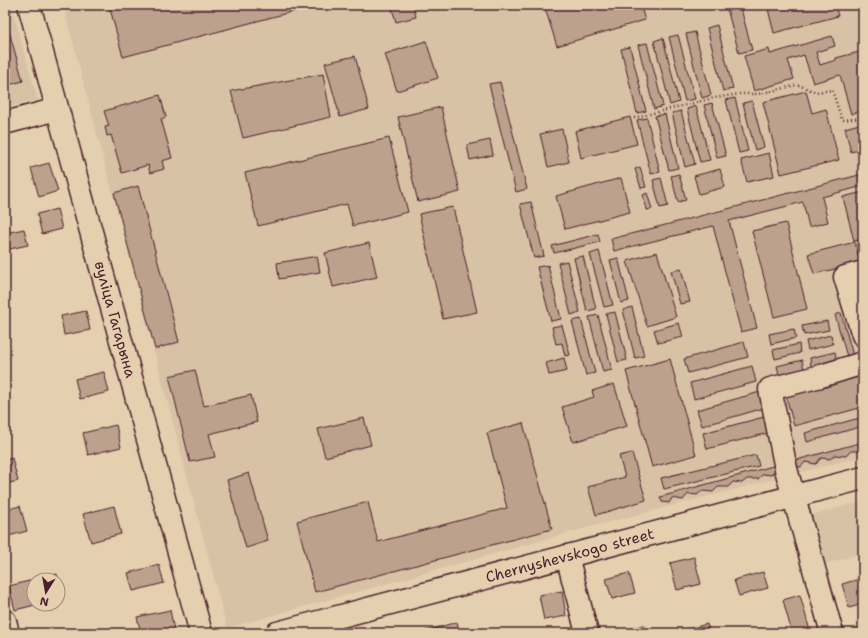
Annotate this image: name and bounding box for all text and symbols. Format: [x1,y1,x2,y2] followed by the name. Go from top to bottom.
[90,259,141,381] street label: вуліца Гагарына
[484,524,656,587] street label: Chernyshevskogo street
[26,572,66,612] north arrow
[38,593,50,610] text: N

